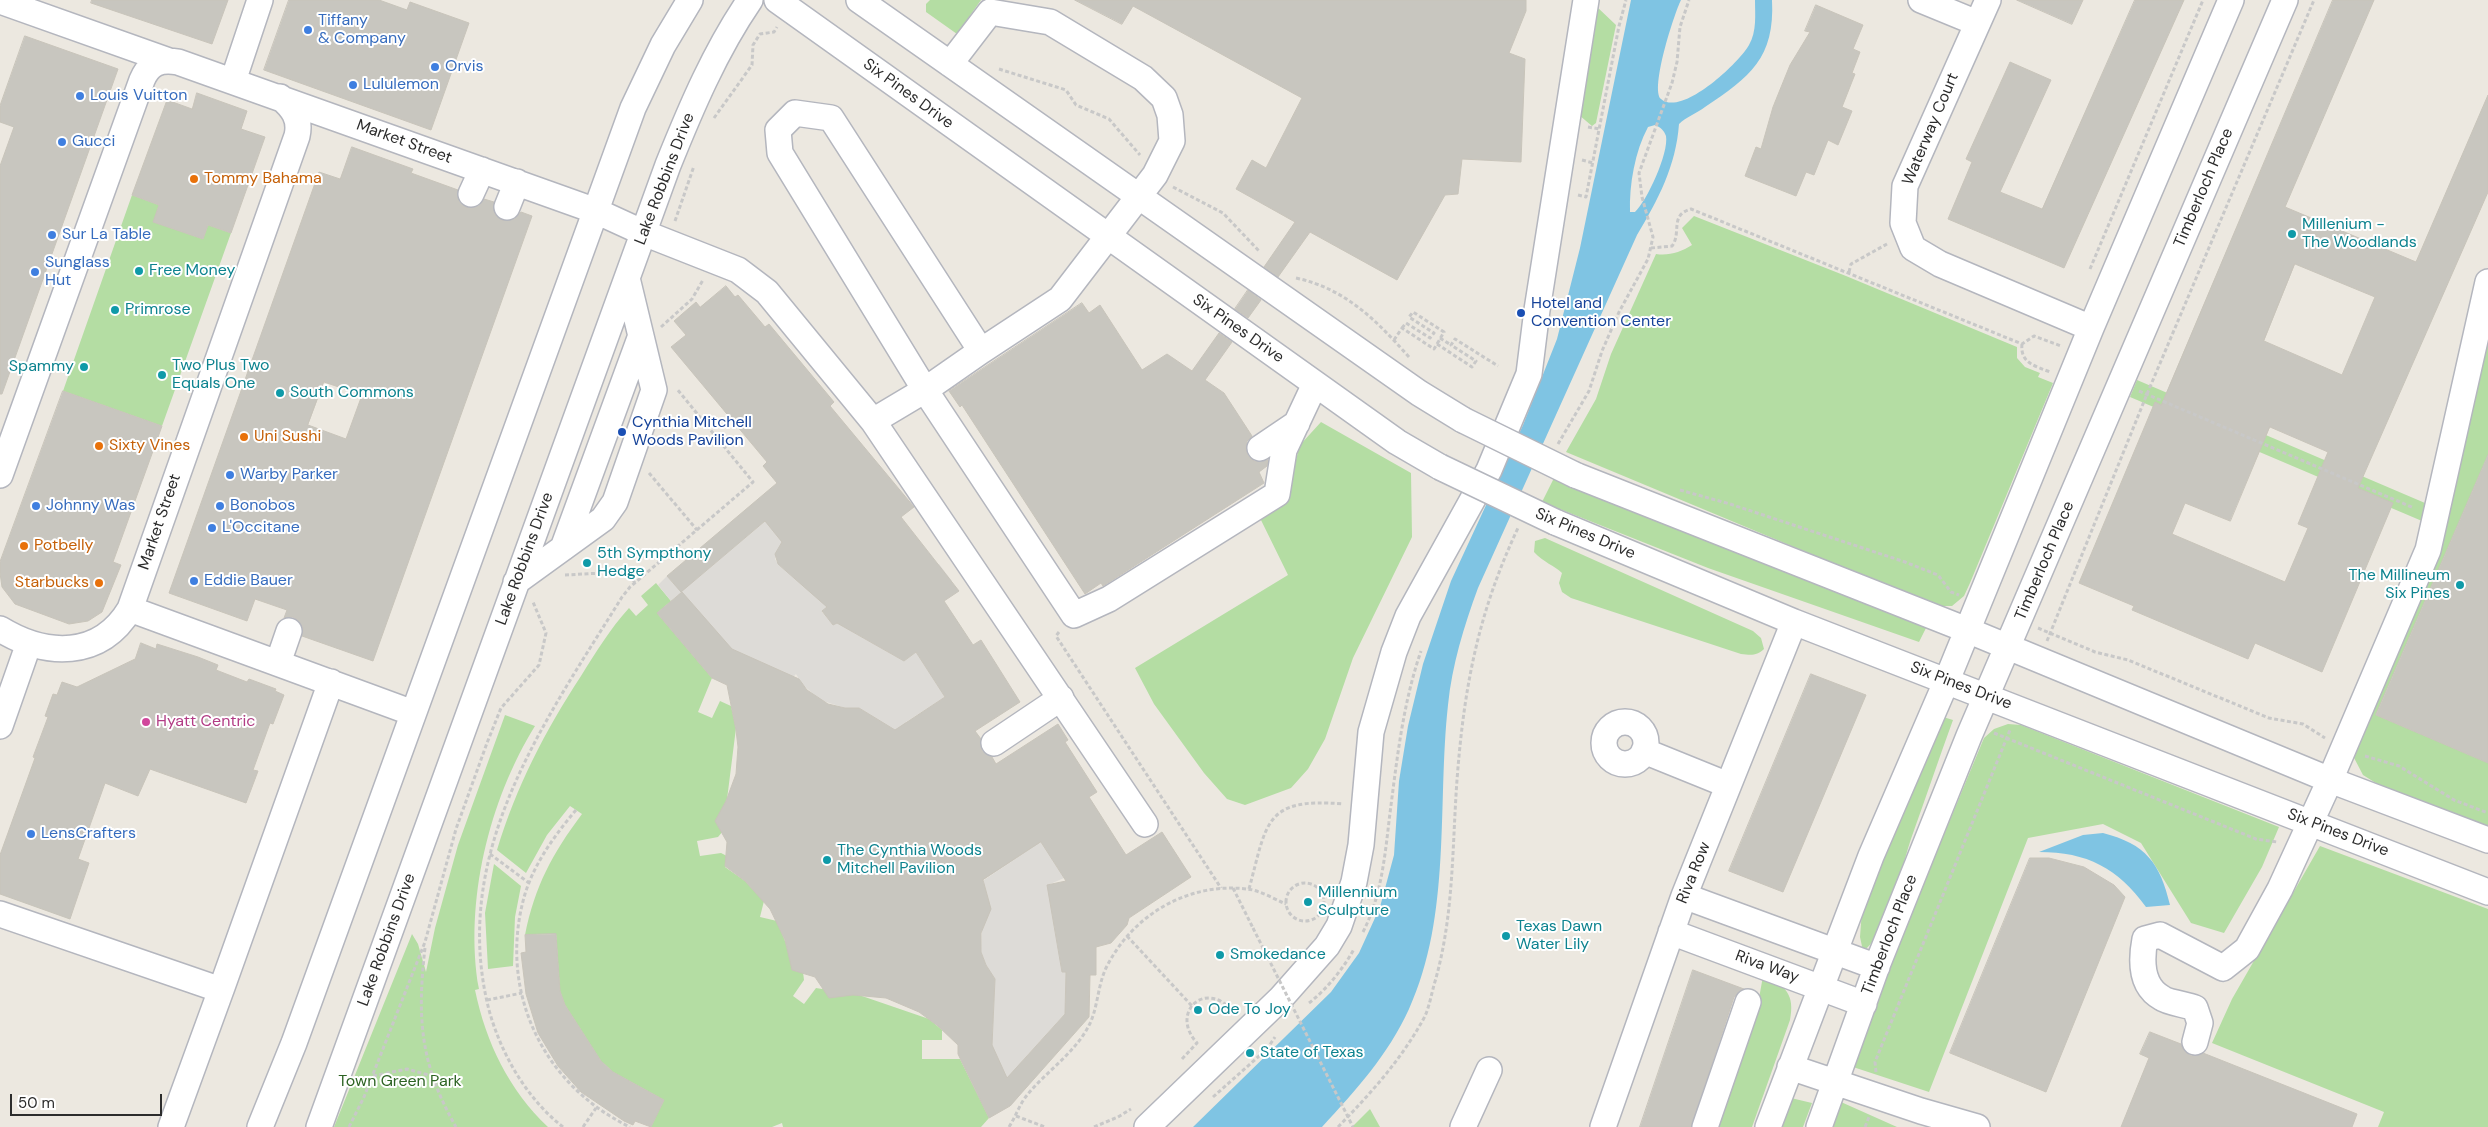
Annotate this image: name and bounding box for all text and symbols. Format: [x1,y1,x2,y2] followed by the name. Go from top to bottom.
[318,11,406,49] place label: Tiffany & Company
[302,24,314,36] marker: Tiffany & Company
[859,55,957,133] street label: Six Pines Drive
[445,57,484,77] place label: Orvis
[429,61,441,73] marker: Orvis
[1899,70,1963,188] street label: Waterway Court
[363,75,439,95] place label: Lululemon
[347,79,359,91] marker: Lululemon
[90,86,187,106] place label: Louis Vuitton
[74,90,86,102] marker: Louis Vuitton
[631,110,699,248] street label: Lake Robbins Drive
[354,116,454,168] street label: Market Street
[2170,126,2238,250] street label: Timberloch Place
[72,132,115,152] place label: Gucci
[56,136,68,148] marker: Gucci
[204,169,322,189] place label: Tommy Bahama
[188,173,200,185] marker: Tommy Bahama
[2302,215,2417,253] place label: Millenium - The Woodlands
[62,225,151,245] place label: Sur La Table
[2286,228,2298,240] marker: Millenium - The Woodlands
[46,229,58,241] marker: Sur La Table
[45,253,110,291] place label: Sunglass Hut
[149,261,235,281] place label: Free Money
[133,265,145,277] marker: Free Money
[29,266,41,278] marker: Sunglass Hut
[1189,290,1287,368] street label: Six Pines Drive
[1531,294,1671,332] place label: Hotel and Convention Center
[125,300,191,320] place label: Primrose
[109,304,121,316] marker: Primrose
[1515,307,1527,319] marker: Hotel and Convention Center
[172,356,270,394] place label: Two Plus Two Equals One
[9,357,74,377] place label: Spammy
[78,361,90,373] marker: Spammy
[156,369,168,381] marker: Two Plus Two Equals One
[290,383,414,403] place label: South Commons
[274,387,286,399] marker: South Commons
[632,413,752,451] place label: Cynthia Mitchell Woods Pavilion
[616,426,628,438] marker: Cynthia Mitchell Woods Pavilion
[254,427,321,447] place label: Uni Sushi
[238,431,250,443] marker: Uni Sushi
[109,436,190,456] place label: Sixty Vines
[93,440,105,452] marker: Sixty Vines
[240,465,338,485] place label: Warby Parker
[224,469,236,481] marker: Warby Parker
[135,471,185,573] street label: Market Street
[492,490,558,628] street label: Lake Robbins Drive
[46,496,135,516] place label: Johnny Was
[230,496,295,516] place label: Bonobos
[2011,499,2079,623] street label: Timberloch Place
[30,500,42,512] marker: Johnny Was
[214,500,226,512] marker: Bonobos
[1532,504,1638,564] street label: Six Pines Drive
[222,518,300,538] place label: L'Occitane
[206,522,218,534] marker: L'Occitane
[34,536,93,556] place label: Potbelly
[18,540,30,552] marker: Potbelly
[597,544,711,582] place label: 5th Sympthony Hedge
[581,557,593,569] marker: 5th Sympthony Hedge
[2349,566,2450,604] place label: The Millineum Six Pines
[204,571,293,591] place label: Eddie Bauer
[15,573,89,593] place label: Starbucks
[188,575,200,587] marker: Eddie Bauer
[93,577,105,589] marker: Starbucks
[2454,579,2466,591] marker: The Millineum Six Pines
[1908,658,2014,714] street label: Six Pines Drive
[156,712,256,732] place label: Hyatt Centric
[140,716,152,728] marker: Hyatt Centric
[2285,805,2391,861] street label: Six Pines Drive
[41,824,136,844] place label: LensCrafters
[25,828,37,840] marker: LensCrafters
[1673,839,1715,907] street label: Riva Row
[837,841,982,879] place label: The Cynthia Woods Mitchell Pavilion
[821,854,833,866] marker: The Cynthia Woods Mitchell Pavilion
[354,871,420,1009] street label: Lake Robbins Drive
[1858,872,1922,998] street label: Timberloch Place
[1318,883,1397,921] place label: Millennium Sculpture
[1302,896,1314,908] marker: Millennium Sculpture
[1516,917,1602,955] place label: Texas Dawn Water Lily
[1500,930,1512,942] marker: Texas Dawn Water Lily
[1230,945,1326,965] place label: Smokedance
[1733,947,1801,987] street label: Riva Way
[1214,949,1226,961] marker: Smokedance
[1208,1000,1291,1020] place label: Ode To Joy
[1192,1004,1204,1016] marker: Ode To Joy
[1260,1043,1363,1063] place label: State of Texas
[1244,1047,1256,1059] marker: State of Texas
[338,1072,462,1092] park label: Town Green Park
[12,1084,165,1116] scale bar
[18,1093,55,1113] text: 50 m

